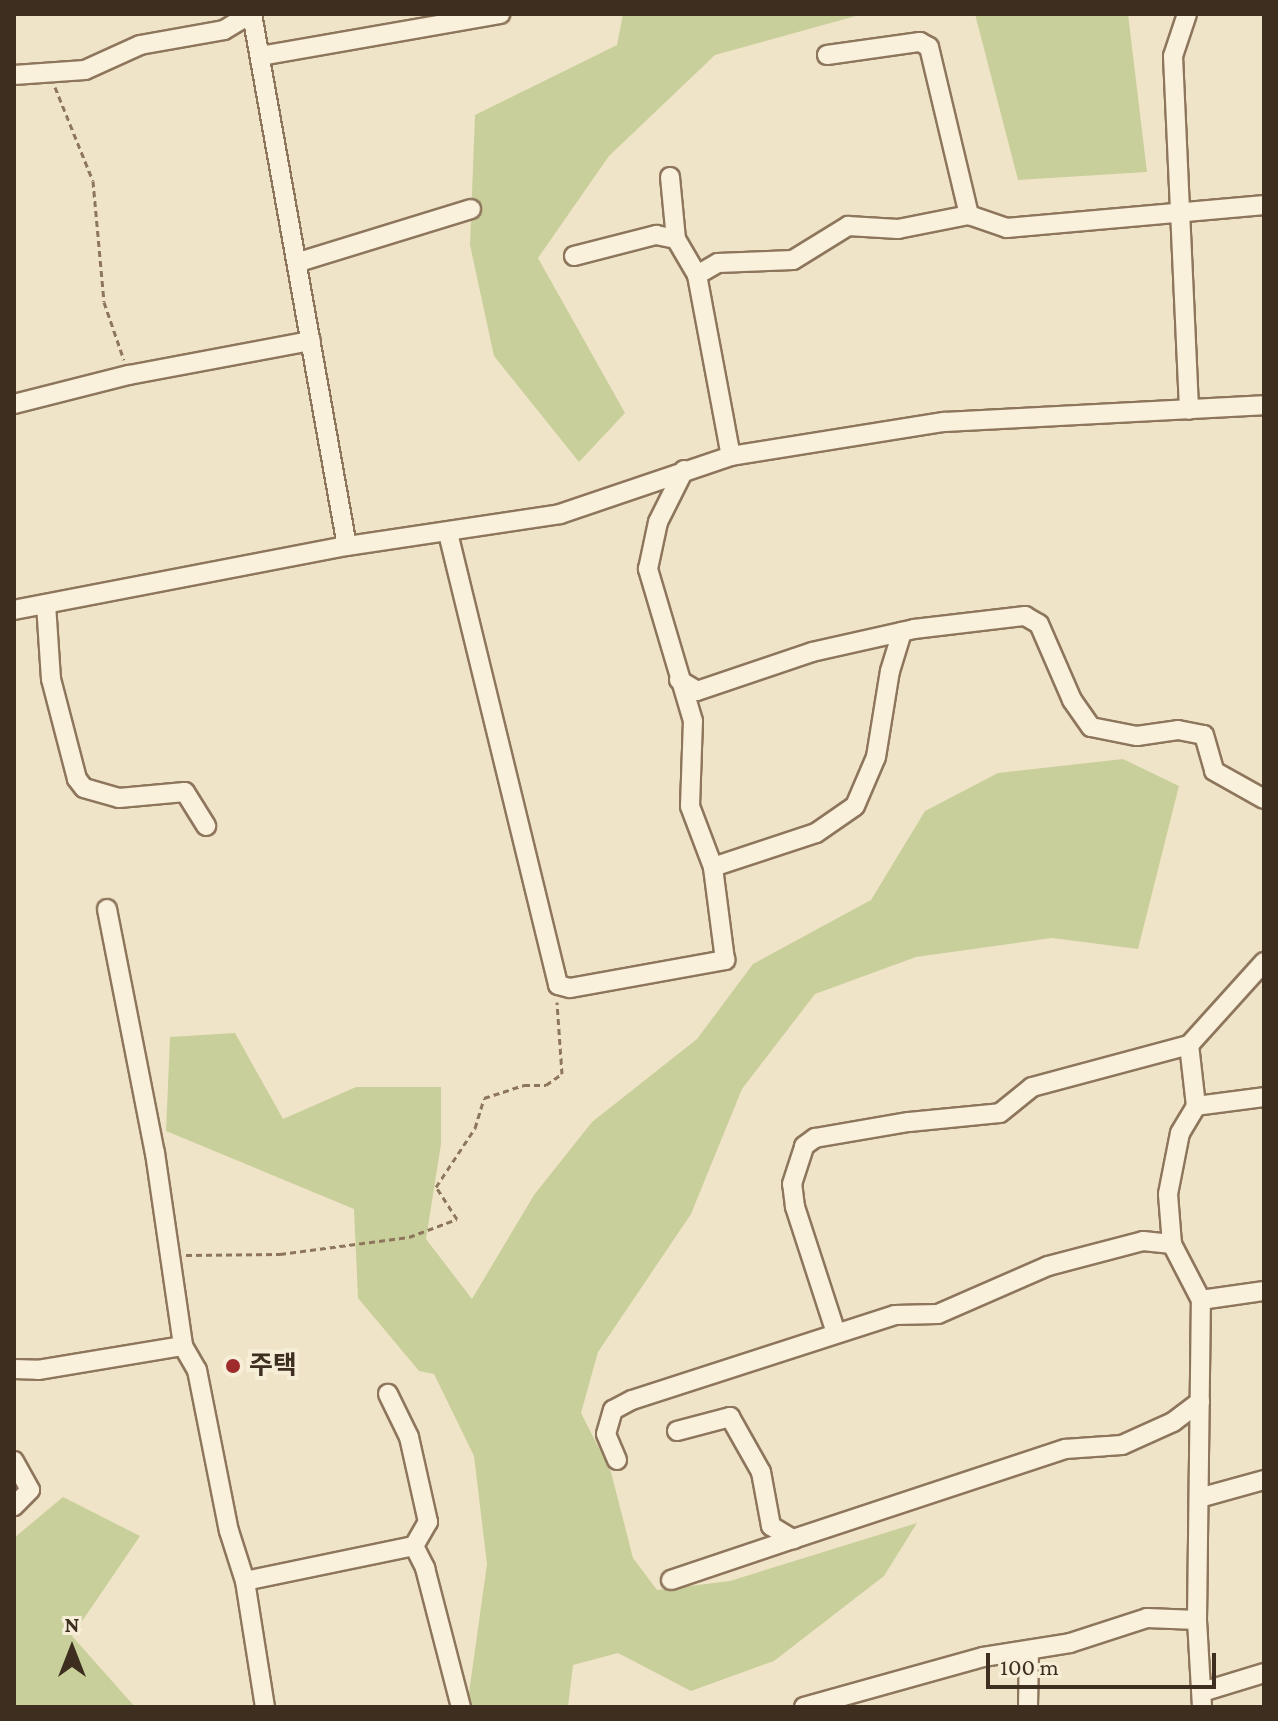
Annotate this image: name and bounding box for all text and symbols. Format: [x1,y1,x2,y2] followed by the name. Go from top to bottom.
[249,1350,297,1382] place label: 주택
[224,1357,242,1375] marker: 주택
[32,1609,112,1689] north arrow
[65,1612,80,1637] text: N
[990,1637,1220,1687] scale bar
[1000,1653,1059,1680] text: 100 m

